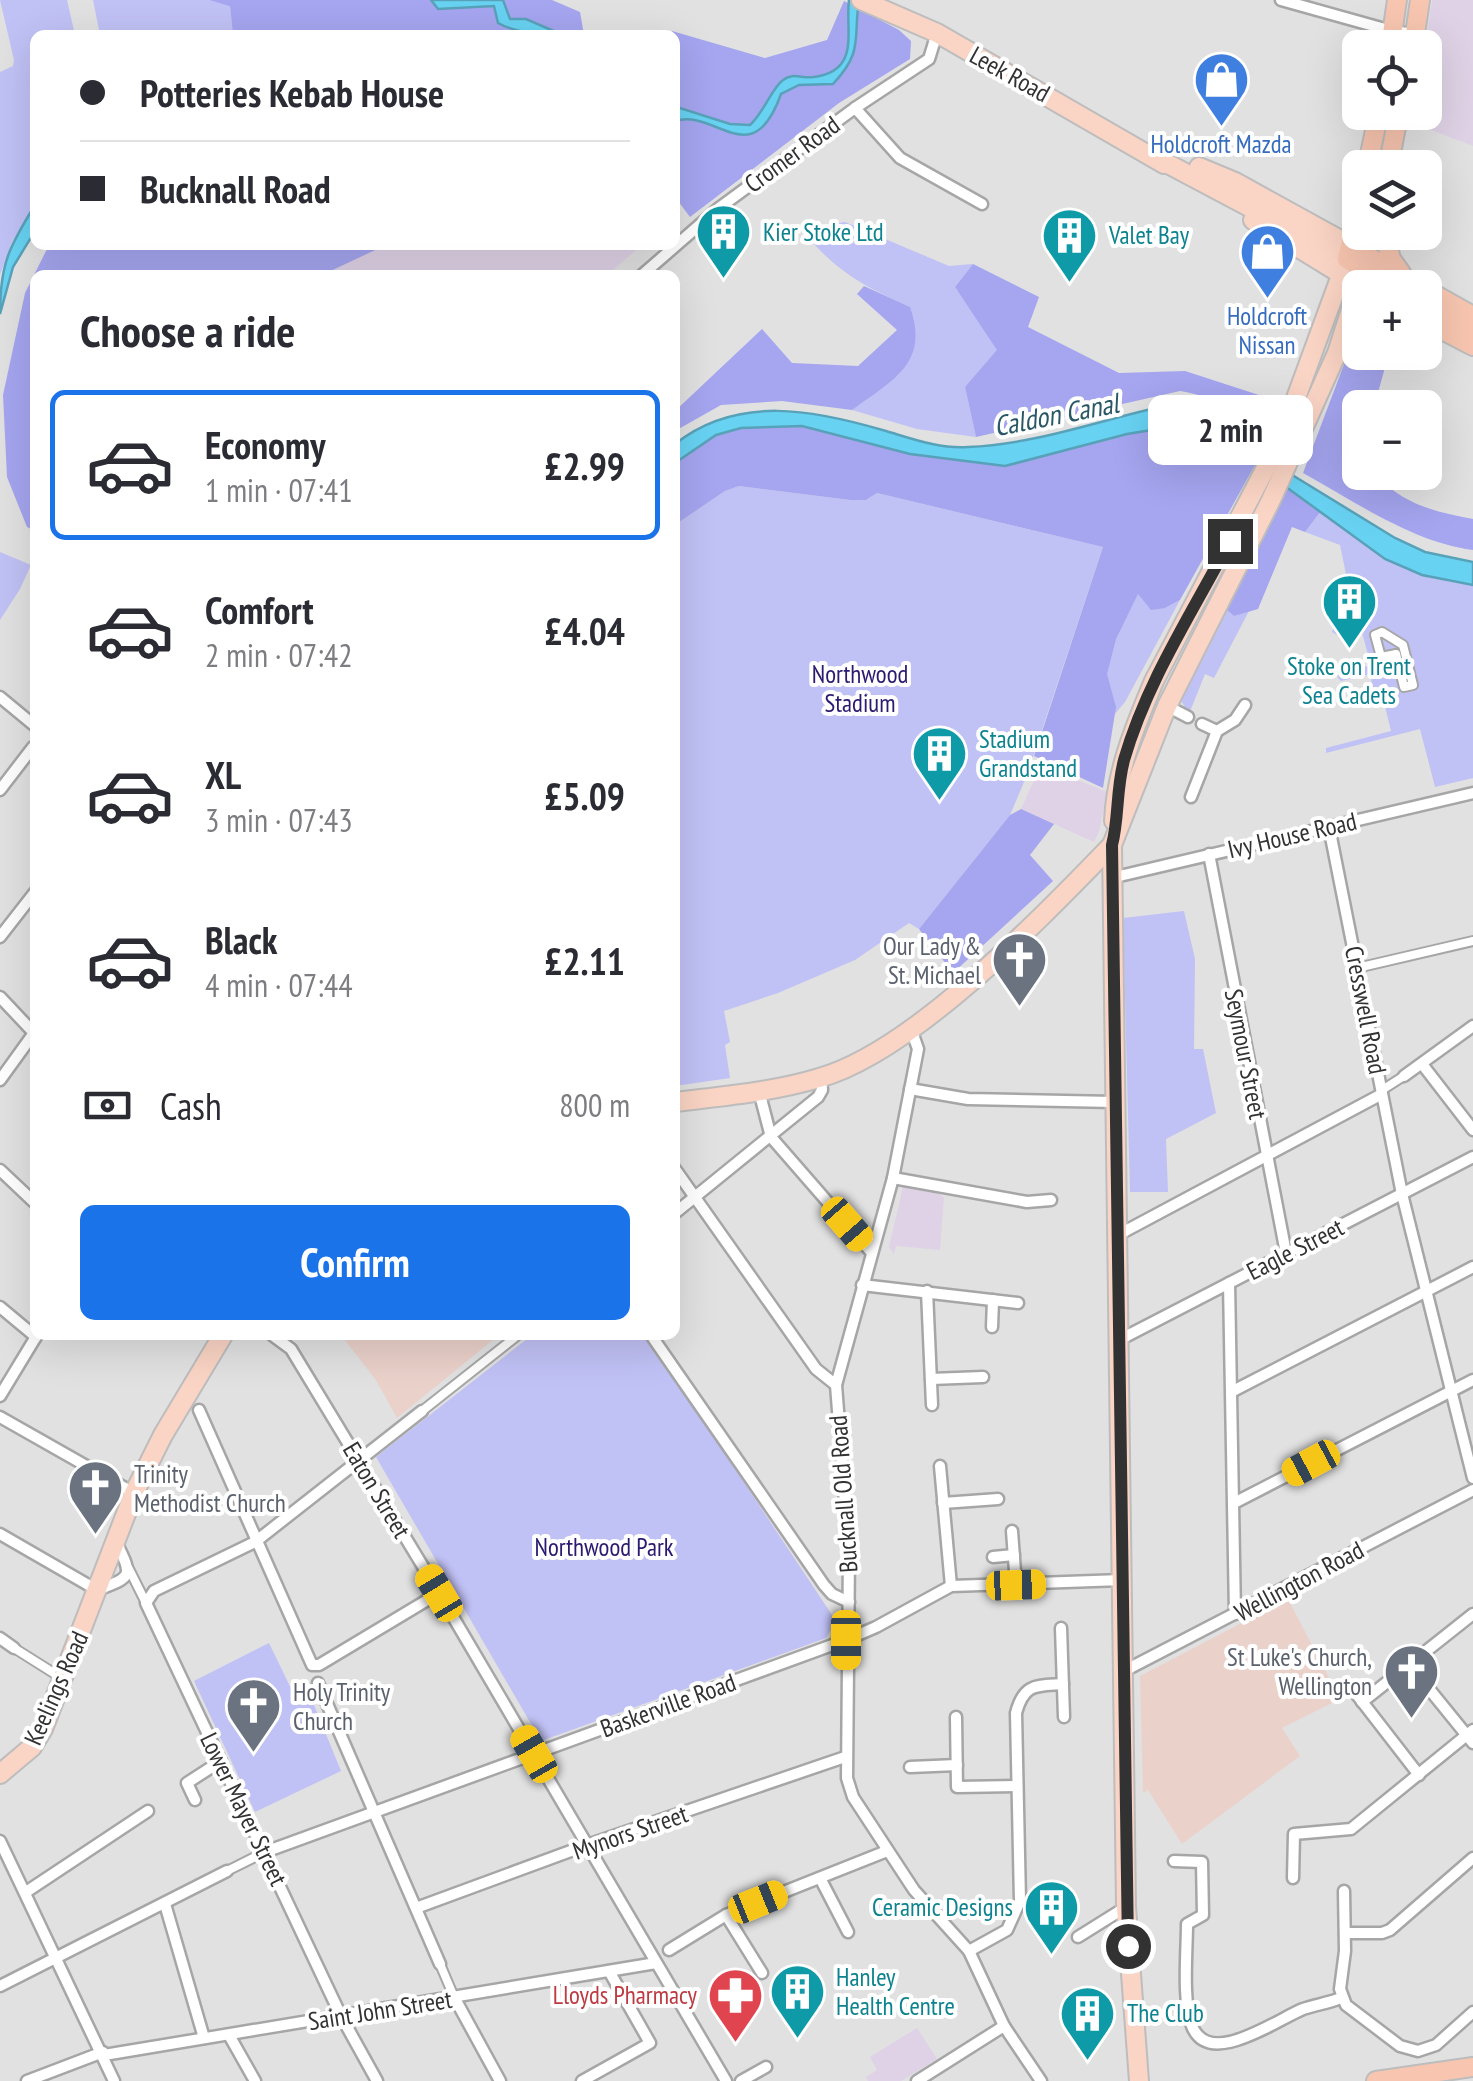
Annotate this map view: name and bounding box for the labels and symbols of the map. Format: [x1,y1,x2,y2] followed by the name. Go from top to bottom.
[964,39,1056,109] street label: Leek Road
[1191,50,1251,129] shop icon: Holdcroft Mazda
[738,109,846,199] street label: Cromer Road
[1150,128,1292,160] place label: Holdcroft Mazda
[694,202,754,281] building icon: Kier Stoke Ltd
[1040,205,1100,284] building icon: Valet Bay
[763,216,884,248] place label: Kier Stoke Ltd
[1108,219,1190,251] place label: Valet Bay
[1237,221,1297,300] shop icon: Holdcroft Nissan
[1227,300,1307,361] place label: Holdcroft Nissan
[990,383,1124,444] water label: Caldon Canal
[1148,396,1312,466] callout: 2 min
[1208,519,1253,564] route end
[1319,571,1379,650] building icon: Stoke on Trent Sea Cadets
[1287,650,1411,711] place label: Stoke on Trent Sea Cadets
[812,658,908,719] park label: Northwood Stadium
[910,723,970,802] building icon: Stadium Grandstand
[979,723,1077,784] place label: Stadium Grandstand
[1224,805,1360,865] street label: Ivy House Road
[883,930,981,991] place label: Our Lady & St. Michael
[990,930,1050,1009] church icon: Our Lady & St. Michael
[1338,943,1394,1077] street label: Cresswell Road
[1218,986,1274,1122] street label: Seymour Street
[816,1192,878,1256] car
[1241,1211,1349,1287] street label: Eagle Street
[822,1414,864,1574] street label: Bucknall Old Road
[336,1436,418,1544] street label: Eaton Street
[1277,1436,1345,1490] car
[65,1458,125,1537] church icon: Trinity Methodist Church
[134,1458,286,1519] place label: Trinity Methodist Church
[535,1531,674,1563] park label: Northwood Park
[1229,1534,1369,1628] street label: Wellington Road
[411,1560,467,1626] car
[985,1569,1047,1601] car
[831,1610,861,1670] car
[17,1626,95,1750] street label: Keelings Road
[1227,1641,1372,1702] place label: St Luke's Church, Wellington
[1381,1641,1441,1720] church icon: St Luke's Church, Wellington
[596,1666,740,1744] street label: Baskerville Road
[224,1676,284,1755] church icon: Holy Trinity Church
[293,1676,391,1737] place label: Holy Trinity Church
[506,1721,562,1787] car
[193,1727,295,1891] street label: Lower Mayer Street
[568,1797,692,1867] street label: Mynors Street
[725,1877,791,1927] car
[1022,1877,1082,1956] building icon: Ceramic Designs
[872,1891,1013,1923] place label: Ceramic Designs
[1106,1924,1151,1969] route start
[767,1961,827,2040] building icon: Hanley Health Centre
[836,1961,955,2022] place label: Hanley Health Centre
[706,1965,766,2044] pharmacy icon: Lloyds Pharmacy
[553,1979,698,2011] place label: Lloyds Pharmacy
[306,1983,454,2037] street label: Saint John Street
[1058,1983,1118,2062] building icon: The Club
[1127,1997,1204,2029] place label: The Club

